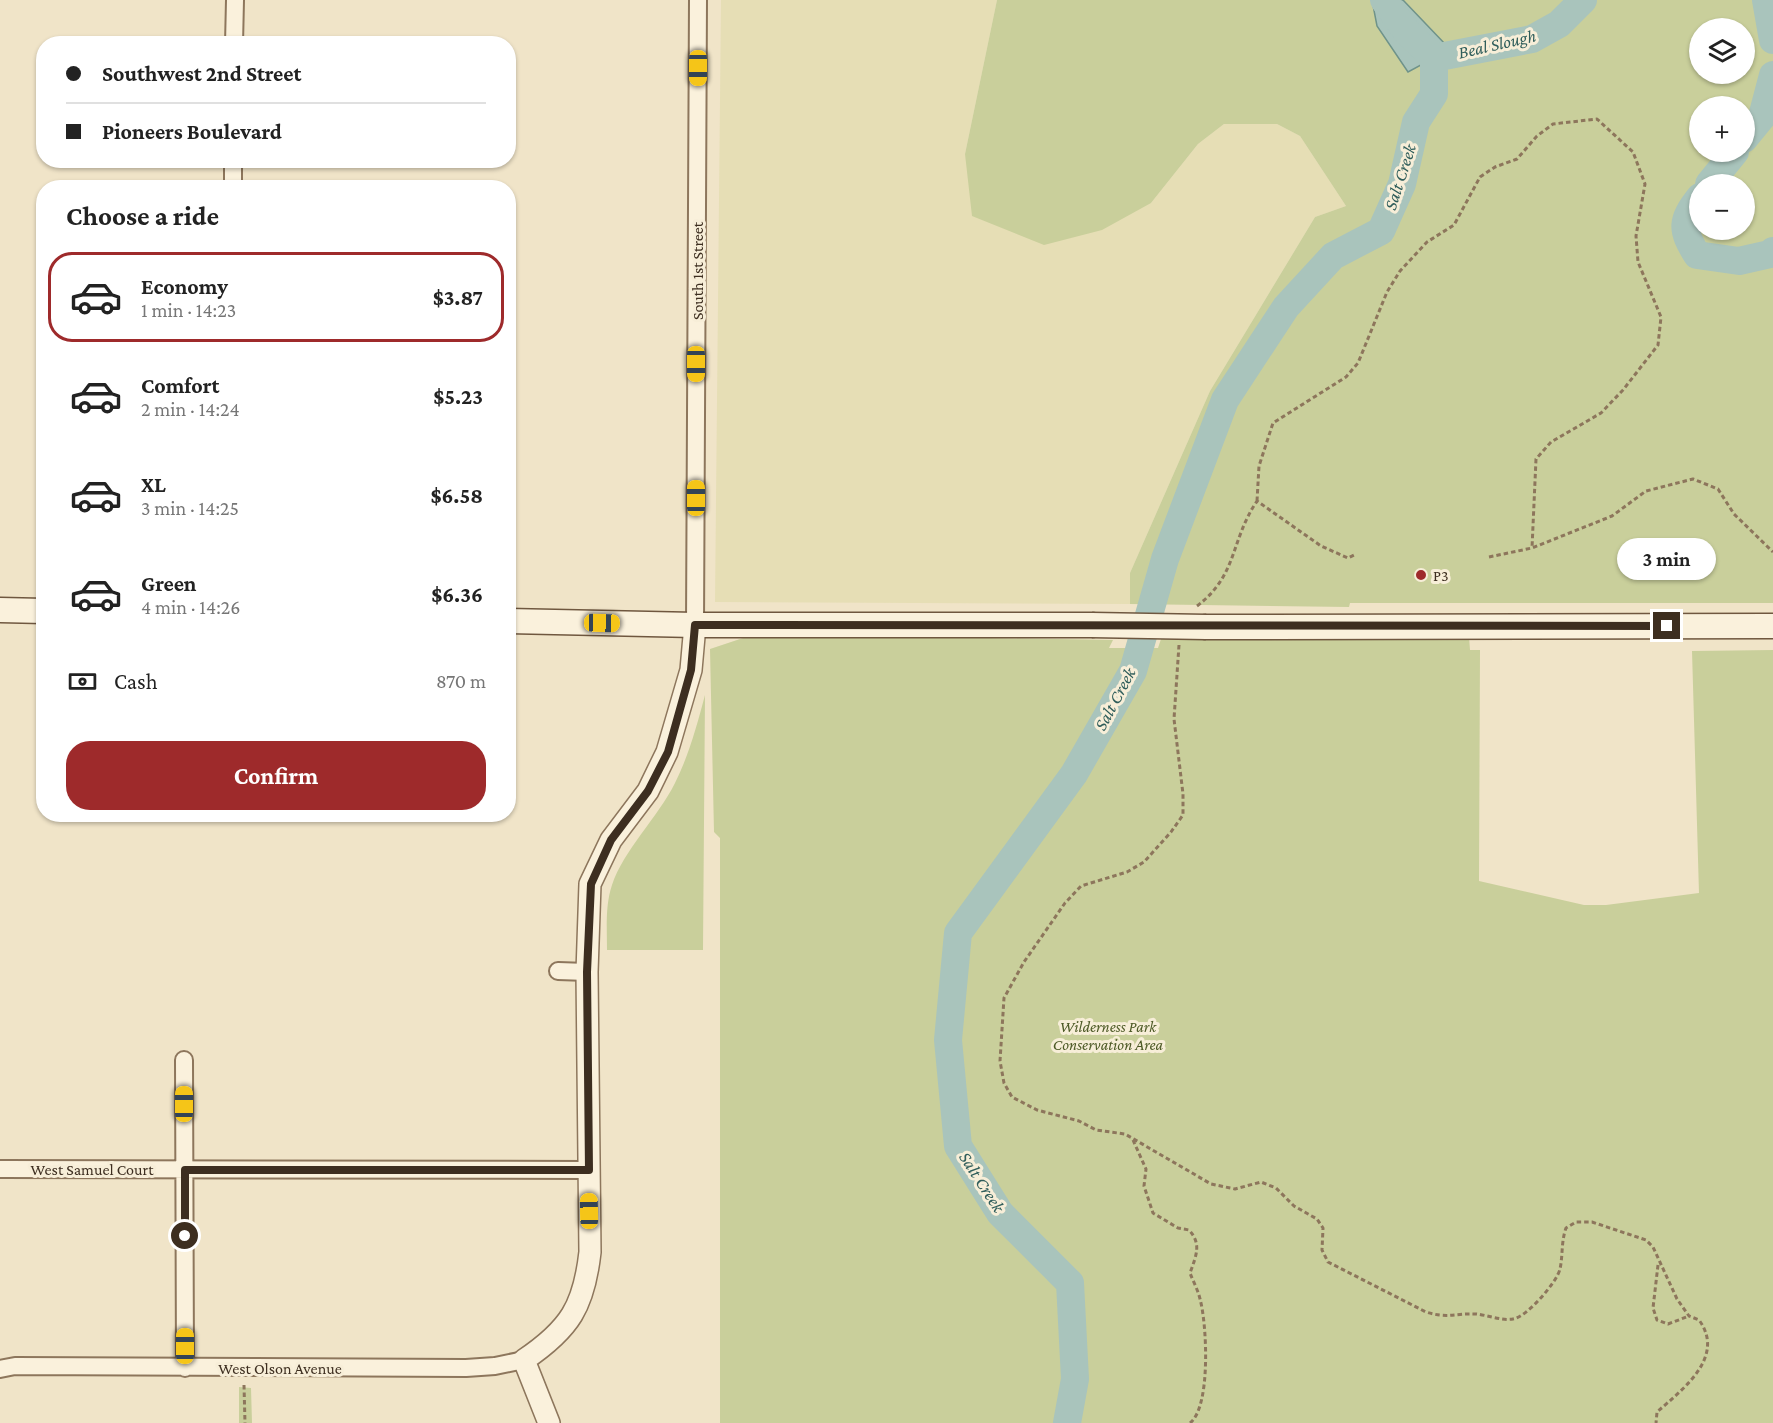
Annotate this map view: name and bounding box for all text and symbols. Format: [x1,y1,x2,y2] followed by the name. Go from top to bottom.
[1689,18,1755,240] map controls
[1689,18,1755,84] button: layers
[1456,25,1538,63] water label: Beal Slough
[689,50,707,86] car
[102,61,301,86] text: Southwest 2nd Street
[1689,96,1755,162] button: +
[102,119,282,144] text: Pioneers Boulevard
[1380,140,1420,212] water label: Salt Creek
[1689,174,1755,240] button: −
[66,201,219,231] text: Choose a ride
[689,221,706,320] street label: South 1st Street
[69,270,123,324] icon: car
[141,274,228,299] text: Economy
[433,285,483,310] text: $3.87
[141,299,236,321] text: 1 min · 14:23
[687,346,705,382] car
[69,369,123,423] icon: car
[141,373,219,398] text: Comfort
[433,384,483,409] text: $5.23
[141,398,240,420] text: 2 min · 14:24
[69,468,123,522] icon: car
[141,472,166,497] text: XL
[687,480,705,516] car
[430,483,483,508] text: $6.58
[141,497,239,519] text: 3 min · 14:25
[1618,539,1716,581] callout: 3 min
[1643,548,1690,570] text: 3 min
[69,567,123,621] icon: car
[1433,567,1449,584] place label: P3
[1414,568,1428,582] marker: P3
[141,571,197,596] text: Green
[431,582,483,607] text: $6.36
[141,596,240,618] text: 4 min · 14:26
[1653,612,1680,639] route end
[584,614,620,632] car
[1090,663,1140,734] water label: Salt Creek
[66,665,99,698] icon: cash
[114,669,158,694] text: Cash
[436,670,486,692] text: 870 m
[66,741,486,810] button: Confirm
[1053,1018,1164,1053] park label: Wilderness Park Conservation Area
[175,1086,193,1122] car
[955,1148,1010,1217] water label: Salt Creek
[31,1161,154,1178] street label: West Samuel Court
[580,1193,598,1229] car
[171,1222,198,1249] route start
[176,1328,194,1364] car
[218,1360,342,1377] street label: West Olson Avenue

